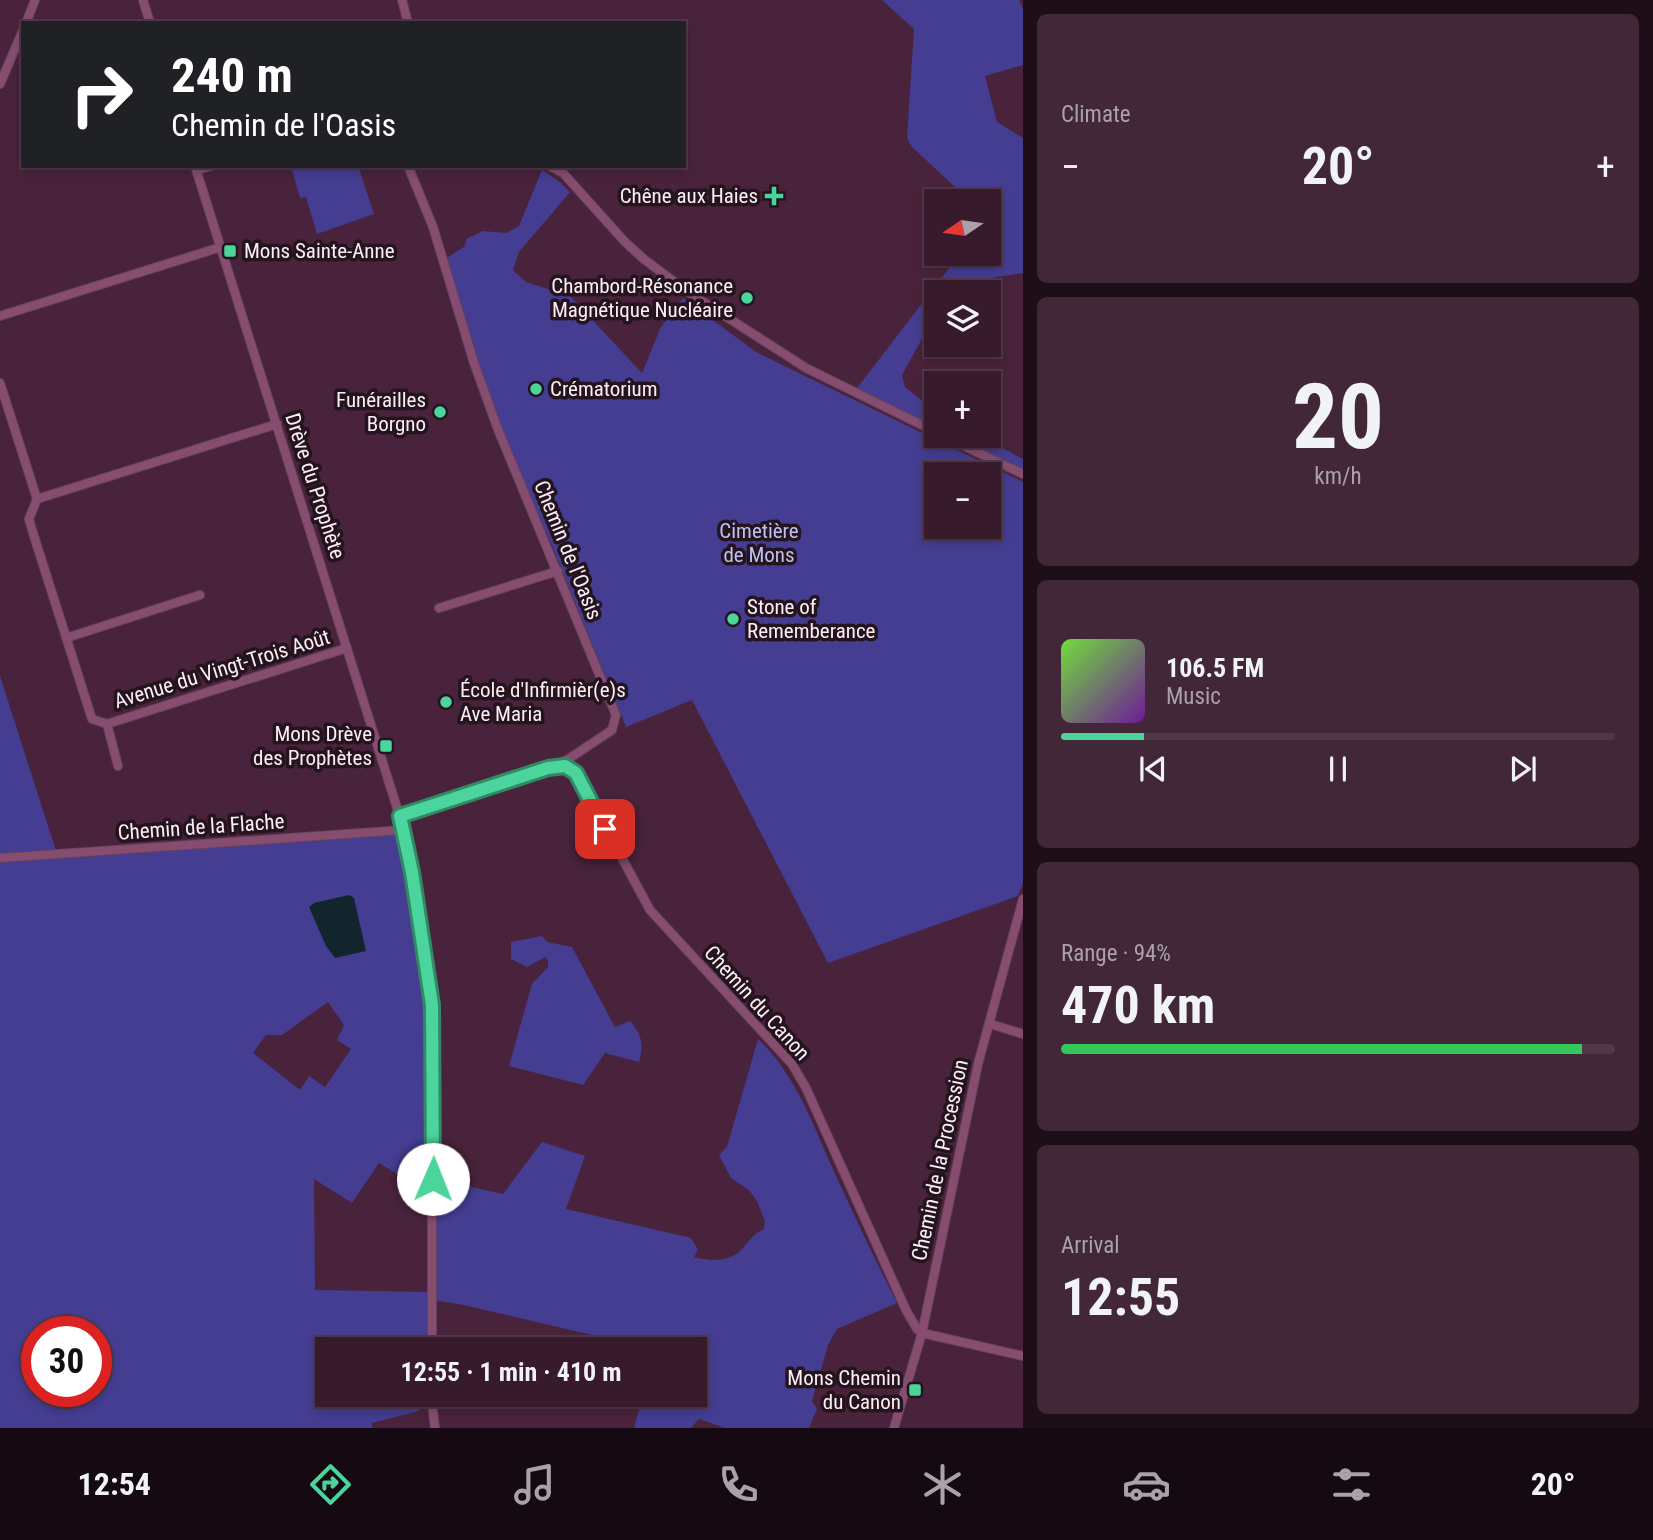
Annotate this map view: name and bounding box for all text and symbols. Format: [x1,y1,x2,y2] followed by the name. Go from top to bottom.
[171,47,293,104] text: 240 m
[56,49,147,140] icon: right
[1061,101,1131,128] text: Climate
[171,106,396,144] text: Chemin de l'Oasis
[1302,136,1374,197] text: 20°
[1061,145,1080,189] text: −
[1596,145,1615,189] text: +
[620,184,758,208] place label: Chêne aux Haies
[764,186,784,206] marker: Chêne aux Haies
[924,189,1001,266] north arrow
[924,189,1001,539] map controls
[244,239,395,263] place label: Mons Sainte-Anne
[222,243,238,259] marker: Mons Sainte-Anne
[551,274,733,322] place label: Chambord-Résonance Magnétique Nucléaire
[924,280,1001,357] button: layers
[739,290,755,306] marker: Chambord-Résonance Magnétique Nucléaire
[1292,364,1384,470] text: 20
[924,371,1001,448] button: +
[550,377,658,401] place label: Crématorium
[528,381,544,397] marker: Crématorium
[336,388,426,436] place label: Funérailles Borgno
[432,404,448,420] marker: Funérailles Borgno
[280,410,350,562] street label: Drève du Prophète
[924,462,1001,539] button: −
[1314,463,1362,490] text: km/h
[529,477,607,623] street label: Chemin de l'Oasis
[719,519,799,567] park label: Cimetière de Mons
[747,595,876,643] place label: Stone of Rememberance
[725,611,741,627] marker: Stone of Rememberance
[111,625,333,713] street label: Avenue du Vingt-Trois Août
[1166,653,1264,683] text: 106.5 FM
[460,678,626,726] place label: École d'Infirmièr(e)s Ave Maria
[1166,683,1221,710] text: Music
[438,694,454,710] marker: École d'Infirmièr(e)s Ave Maria
[253,722,372,770] place label: Mons Drève des Prophètes
[378,738,394,754] marker: Mons Drève des Prophètes
[1134,750,1172,788] icon: previous
[1319,750,1357,788] icon: pause
[1504,750,1542,788] icon: next
[575,799,635,859] pin
[117,809,285,845] street label: Chemin de la Flache
[586,810,624,848] icon: arrive
[1061,940,1171,967] text: Range · 94%
[699,941,815,1065] street label: Chemin du Canon
[1061,975,1215,1036] text: 470 km
[907,1057,973,1263] street label: Chemin de la Procession
[396,1142,470,1216] position arrow
[1061,1232,1120,1259] text: Arrival
[1061,1267,1180,1328] text: 12:55
[21,1316,112,1407] speed limit sign: 30
[401,1357,621,1387] text: 12:55 · 1 min · 410 m
[787,1366,901,1414] place label: Mons Chemin du Canon
[907,1382,923,1398] marker: Mons Chemin du Canon
[306,1460,355,1509] icon: directions
[510,1460,559,1509] icon: music
[714,1460,763,1509] icon: phone
[918,1460,967,1509] icon: climate
[1122,1460,1171,1509] icon: car
[1327,1460,1376,1509] icon: filters
[78,1465,151,1503] text: 12:54
[1531,1465,1575,1503] text: 20°

